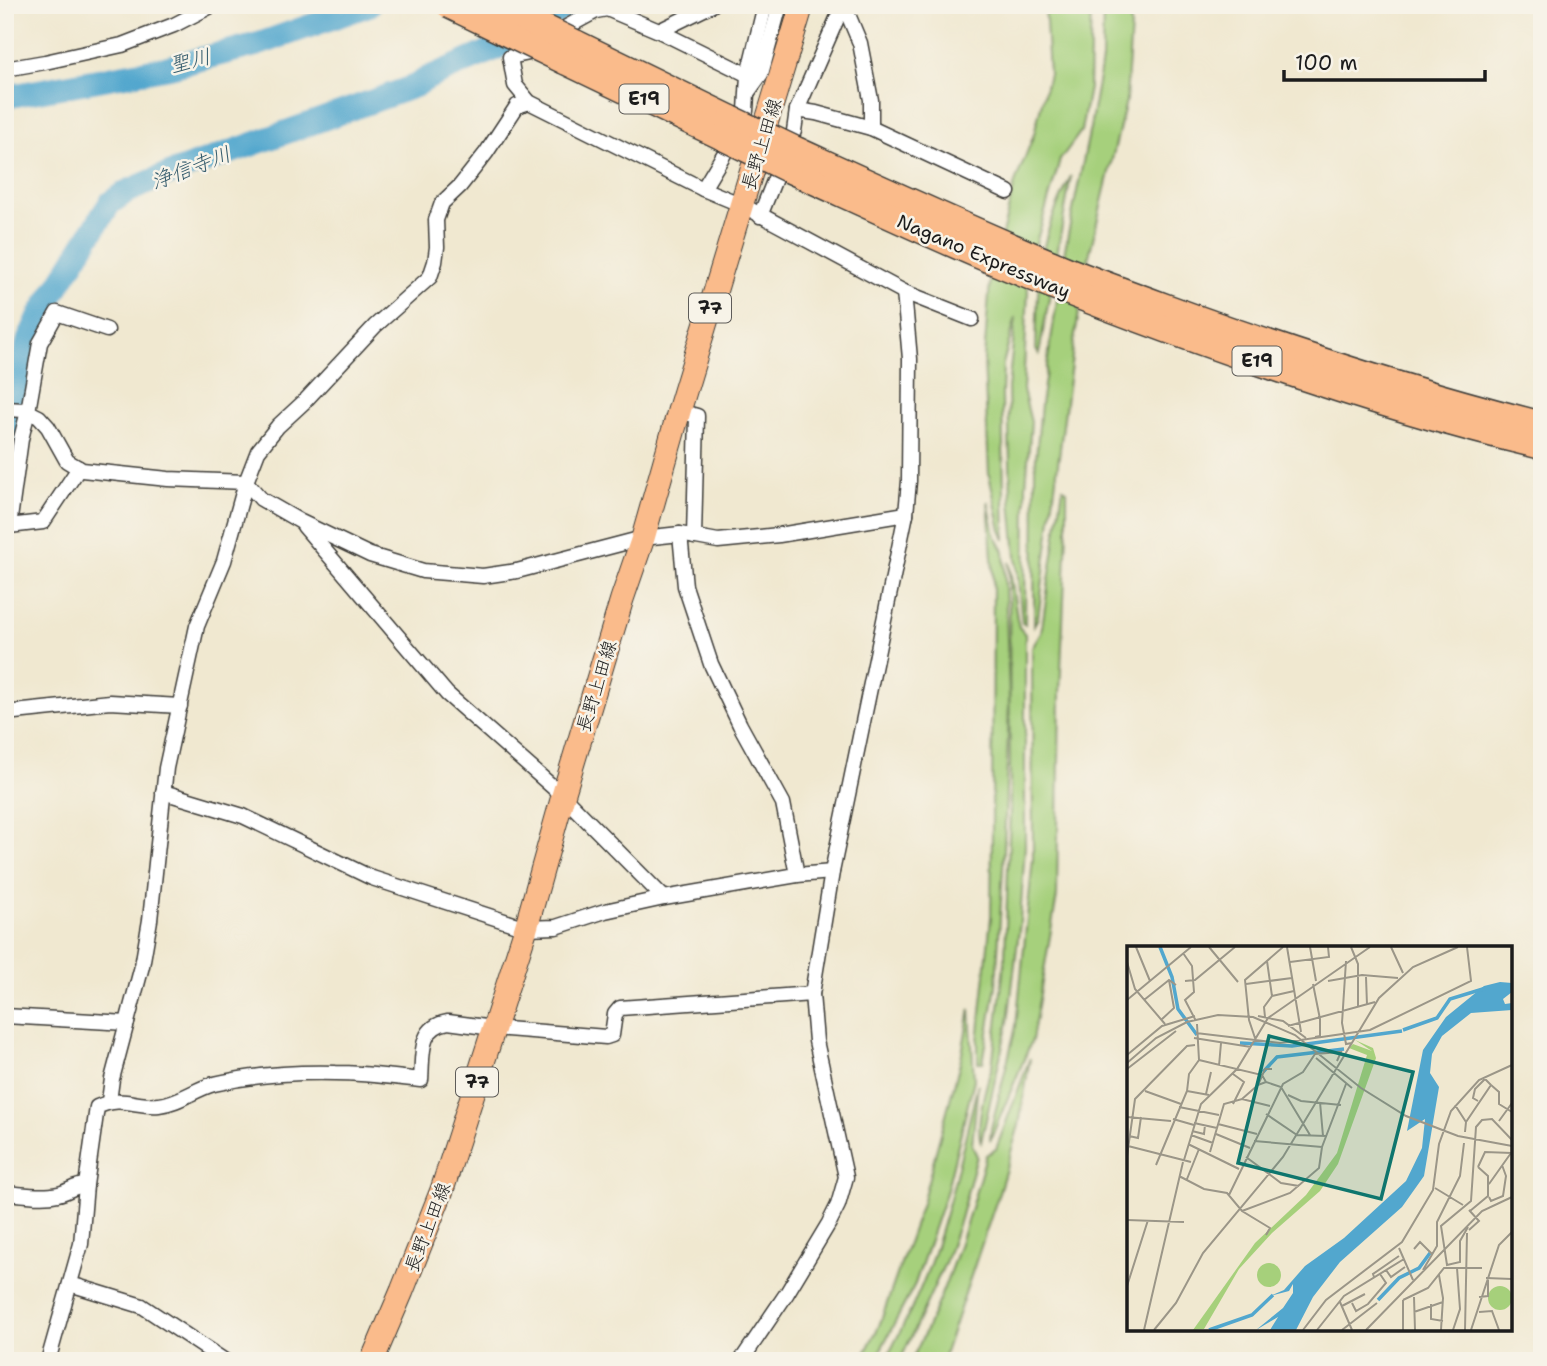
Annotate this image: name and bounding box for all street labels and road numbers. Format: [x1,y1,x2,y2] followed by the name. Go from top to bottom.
[620,84,668,114] road number: E19
[736,95,787,193] street label: 長野上田線
[893,209,1074,304] street label: Nagano Expressway
[689,294,731,322] road number: 77
[1232,346,1282,376] road number: E19
[571,637,622,735] street label: 長野上田線
[456,1068,498,1097] road number: 77
[399,1178,456,1276] street label: 長野上田線

